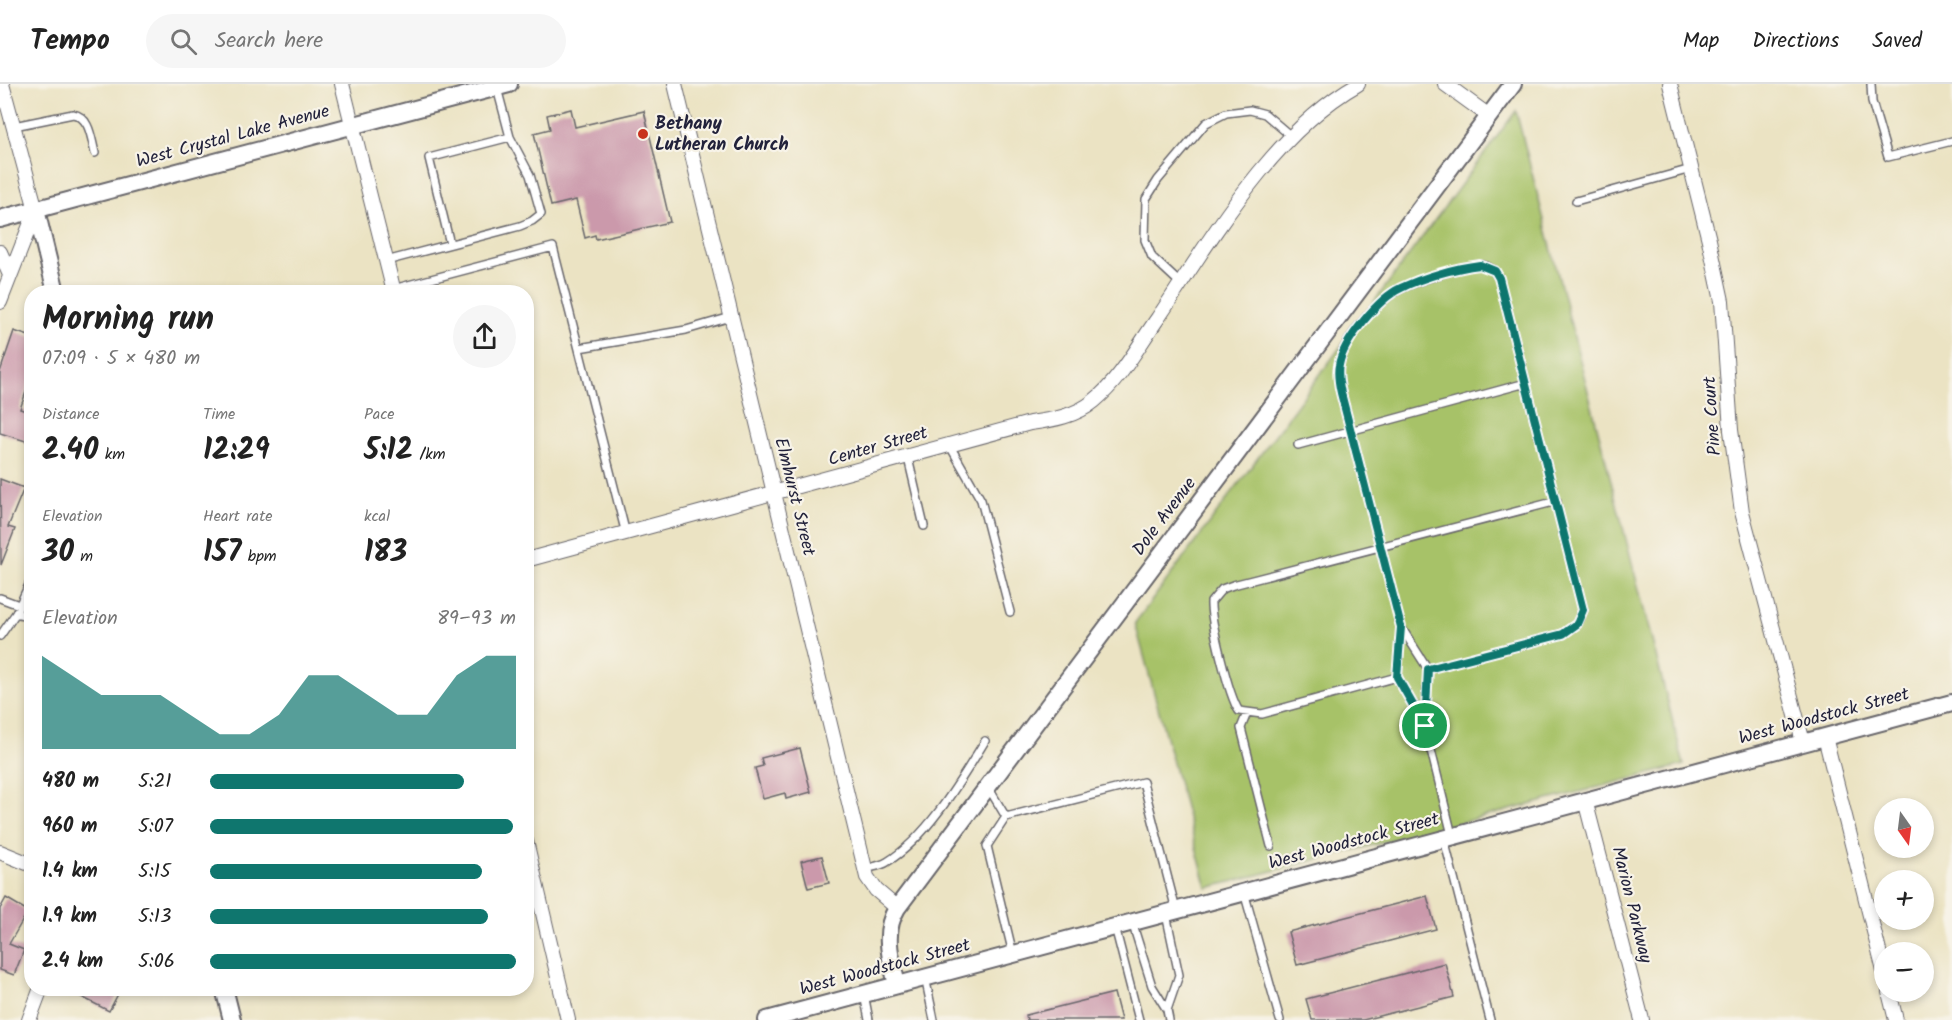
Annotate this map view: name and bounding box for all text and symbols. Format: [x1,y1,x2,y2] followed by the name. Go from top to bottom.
[146,14,566,68] search box
[30,19,110,64] text: Tempo
[215,24,323,59] text: Search here
[167,25,200,58] icon: search
[1683,25,1719,58] text: Map
[1752,25,1839,58] text: Directions
[1872,25,1922,58] text: Saved
[133,97,333,177] street label: West Crystal Lake Avenue
[655,110,789,160] place label: Bethany Lutheran Church
[636,127,650,141] marker: Bethany Lutheran Church
[42,294,214,347] text: Morning run
[453,305,516,368] button: share
[42,343,200,375] text: 07:09 · 5 × 480 m
[1696,374,1730,457] street label: Pine Court
[42,402,100,427] text: Distance
[203,402,235,427] text: Time
[364,402,395,427] text: Pace
[825,419,932,475] street label: Center Street
[42,427,98,475] text: 2.40
[203,427,270,475] text: 12:29
[364,427,413,475] text: 5:12
[765,435,823,560] street label: Elmhurst Street
[98,442,125,467] text: km
[413,442,445,467] text: /km
[1126,471,1204,563] street label: Dole Avenue
[42,504,103,529] text: Elevation
[203,504,273,529] text: Heart rate
[364,504,390,529] text: kcal
[42,529,74,577] text: 30
[203,529,241,577] text: 157
[364,529,407,577] text: 183
[74,544,93,569] text: m
[241,544,277,569] text: bpm
[42,603,118,635] text: Elevation
[437,603,516,635] text: 89–93 m
[1735,680,1914,754] street label: West Woodstock Street
[1399,700,1450,751] pin
[1408,709,1441,742] icon: arrive
[42,766,99,798] text: 480 m
[138,766,172,798] text: 5:21
[1874,798,1934,858] north arrow
[1874,798,1934,1002] map controls
[1265,805,1444,879] street label: West Woodstock Street
[42,811,97,843] text: 960 m
[138,811,173,843] text: 5:07
[1602,844,1660,967] street label: Marion Parkway
[42,856,98,888] text: 1.4 km
[138,856,171,888] text: 5:15
[1874,870,1934,930] button: +
[42,901,97,933] text: 1.9 km
[138,901,171,933] text: 5:13
[796,931,975,1005] street label: West Woodstock Street
[1874,942,1934,1002] button: −
[42,946,103,978] text: 2.4 km
[138,946,175,978] text: 5:06

